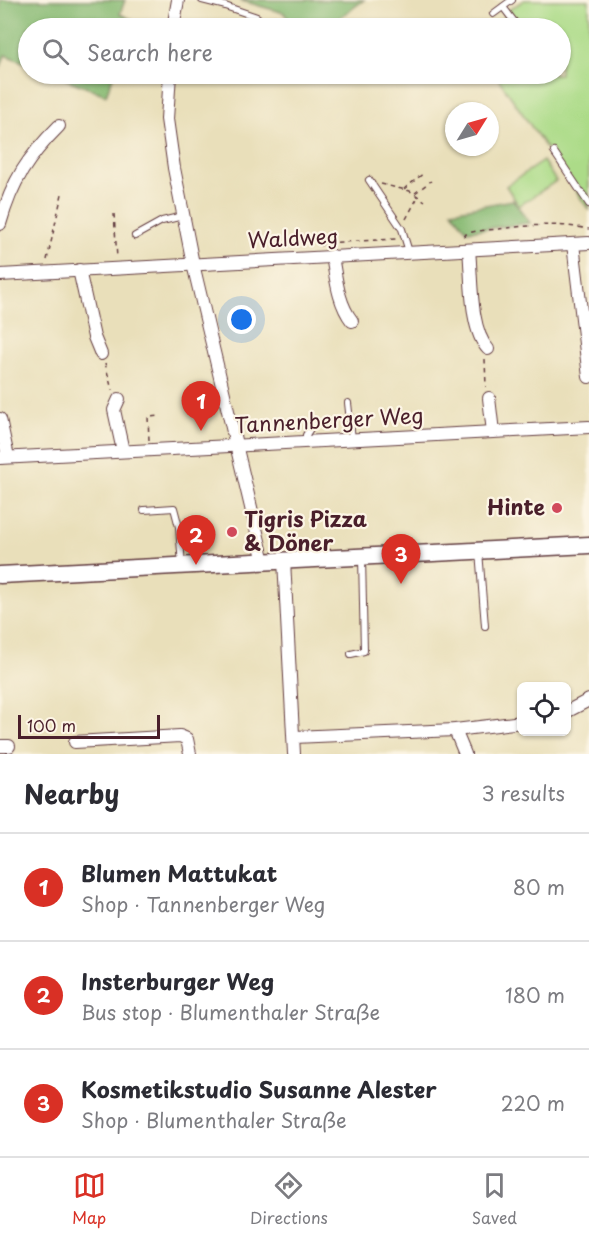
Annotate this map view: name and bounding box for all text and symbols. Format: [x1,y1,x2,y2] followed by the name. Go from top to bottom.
[18,18,571,84] search box
[39,35,72,68] icon: search
[87,35,213,68] text: Search here
[445,102,499,156] north arrow
[247,219,339,255] street label: Waldweg
[227,305,256,334] your location
[182,382,220,431] pin: 1
[234,398,424,440] street label: Tannenberger Weg
[487,490,545,522] place label: Hinte
[550,501,564,515] marker: Hinte
[244,502,367,558] place label: Tigris Pizza & Döner
[176,516,216,565] pin: 2
[225,525,239,539] marker: Tigris Pizza & Döner
[382,534,420,584] pin: 3
[517,682,571,736] map controls
[517,682,571,736] button: locate
[18,712,160,740] scale bar
[27,713,76,737] text: 100 m
[24,774,119,813] text: Nearby
[482,778,565,808] text: 3 results
[81,856,277,889] text: Blumen Mattukat
[39,872,48,902] text: 1
[513,872,565,902] text: 80 m
[81,889,325,919] text: Shop · Tannenberger Weg
[81,964,274,997] text: Insterburger Weg
[36,980,51,1010] text: 2
[505,980,565,1010] text: 180 m
[81,997,380,1027] text: Bus stop · Blumenthaler Straße
[81,1072,437,1105] text: Kosmetikstudio Susanne Alester
[37,1088,50,1118] text: 3
[501,1088,565,1118] text: 220 m
[81,1105,347,1135] text: Shop · Blumenthaler Straße
[72,1169,106,1229] tab: Map
[250,1169,328,1229] tab: Directions
[472,1169,517,1229] tab: Saved

